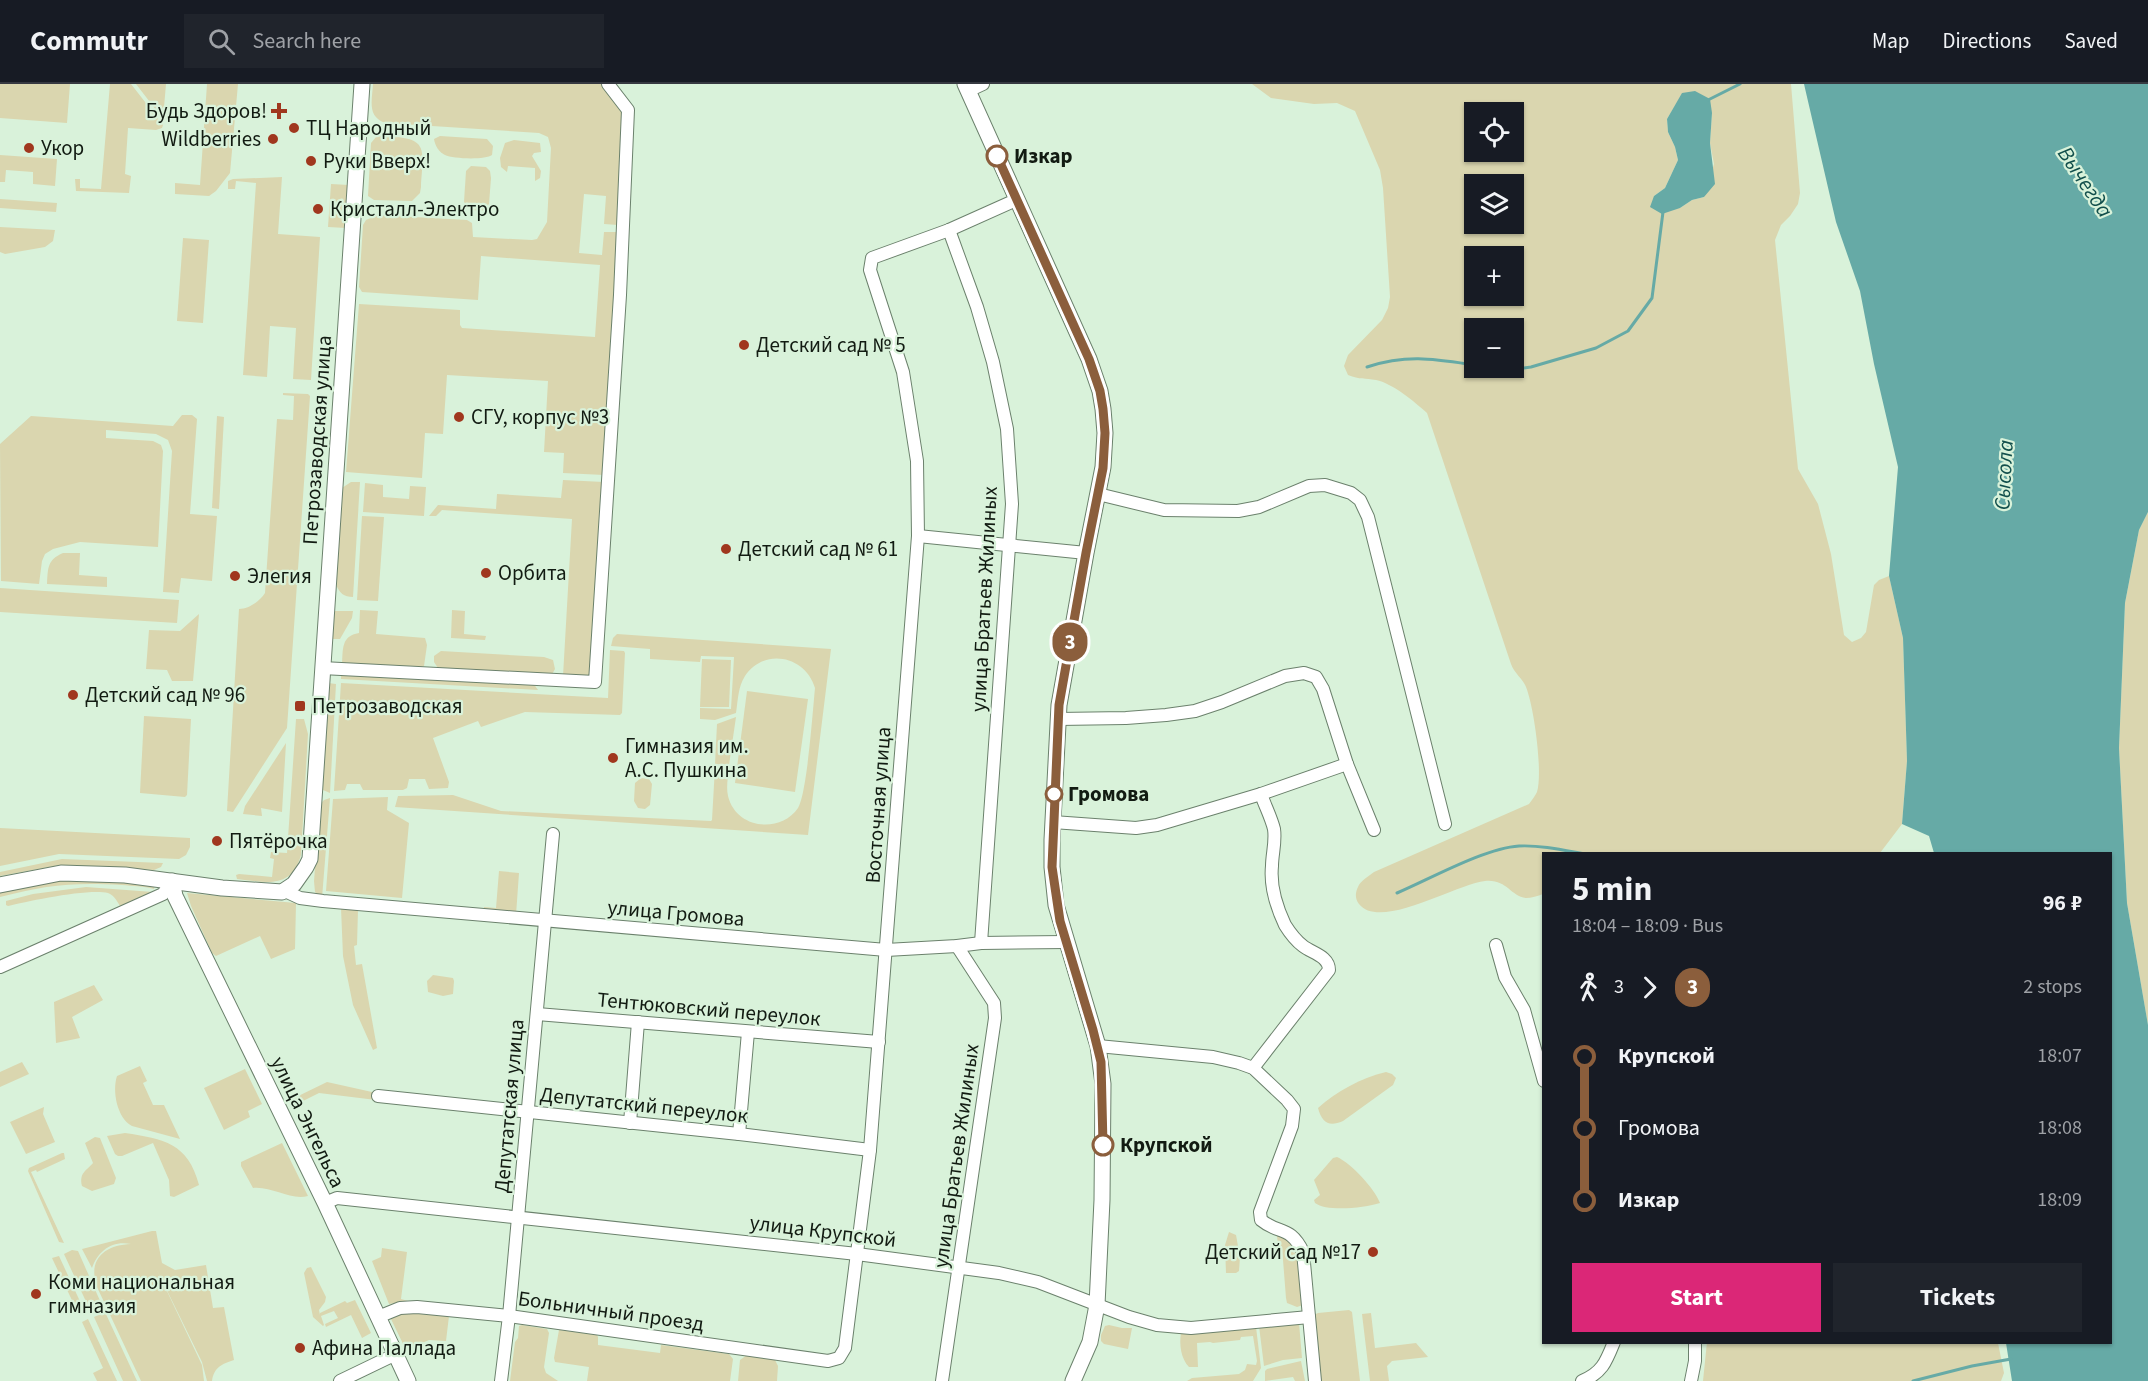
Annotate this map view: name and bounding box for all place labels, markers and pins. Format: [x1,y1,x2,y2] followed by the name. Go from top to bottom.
[146,96,267,126] place label: Будь Здоров!
[272,104,286,118] marker: Будь Здоров!
[306,113,431,143] place label: ТЦ Народный
[287,121,301,135] marker: ТЦ Народный
[161,124,261,154] place label: Wildberries
[266,132,280,146] marker: Wildberries
[41,133,84,163] place label: Укор
[22,141,36,155] marker: Укор
[1014,141,1073,171] place label: Изкар
[986,145,1008,167] marker: Изкар
[323,146,431,176] place label: Руки Вверх!
[304,154,318,168] marker: Руки Вверх!
[330,194,499,224] place label: Кристалл-Электро
[311,202,325,216] marker: Кристалл-Электро
[756,330,906,360] place label: Детский сад № 5
[737,338,751,352] marker: Детский сад № 5
[471,402,609,432] place label: СГУ, корпус №3
[452,410,466,424] marker: СГУ, корпус №3
[738,534,898,564] place label: Детский сад № 61
[719,542,733,556] marker: Детский сад № 61
[498,558,567,588] place label: Орбита
[247,561,312,591] place label: Элегия
[479,566,493,580] marker: Орбита
[228,569,242,583] marker: Элегия
[85,680,245,710] place label: Детский сад № 96
[66,688,80,702] marker: Детский сад № 96
[312,691,463,721] place label: Петрозаводская
[293,699,307,713] marker: Петрозаводская
[625,731,749,785] place label: Гимназия им. А.С. Пушкина
[606,751,620,765] marker: Гимназия им. А.С. Пушкина
[1068,779,1149,809] place label: Громова
[1045,785,1063,803] marker: Громова
[229,826,328,856] place label: Пятёрочка
[210,834,224,848] marker: Пятёрочка
[1120,1130,1212,1160] place label: Крупской
[1092,1134,1114,1156] marker: Крупской
[1205,1237,1361,1267] place label: Детский сад №17
[1366,1245,1380,1259] marker: Детский сад №17
[48,1267,235,1321] place label: Коми национальная гимназия
[29,1287,43,1301] marker: Коми национальная гимназия
[312,1333,456,1363] place label: Афина Паллада
[293,1341,307,1355] marker: Афина Паллада

